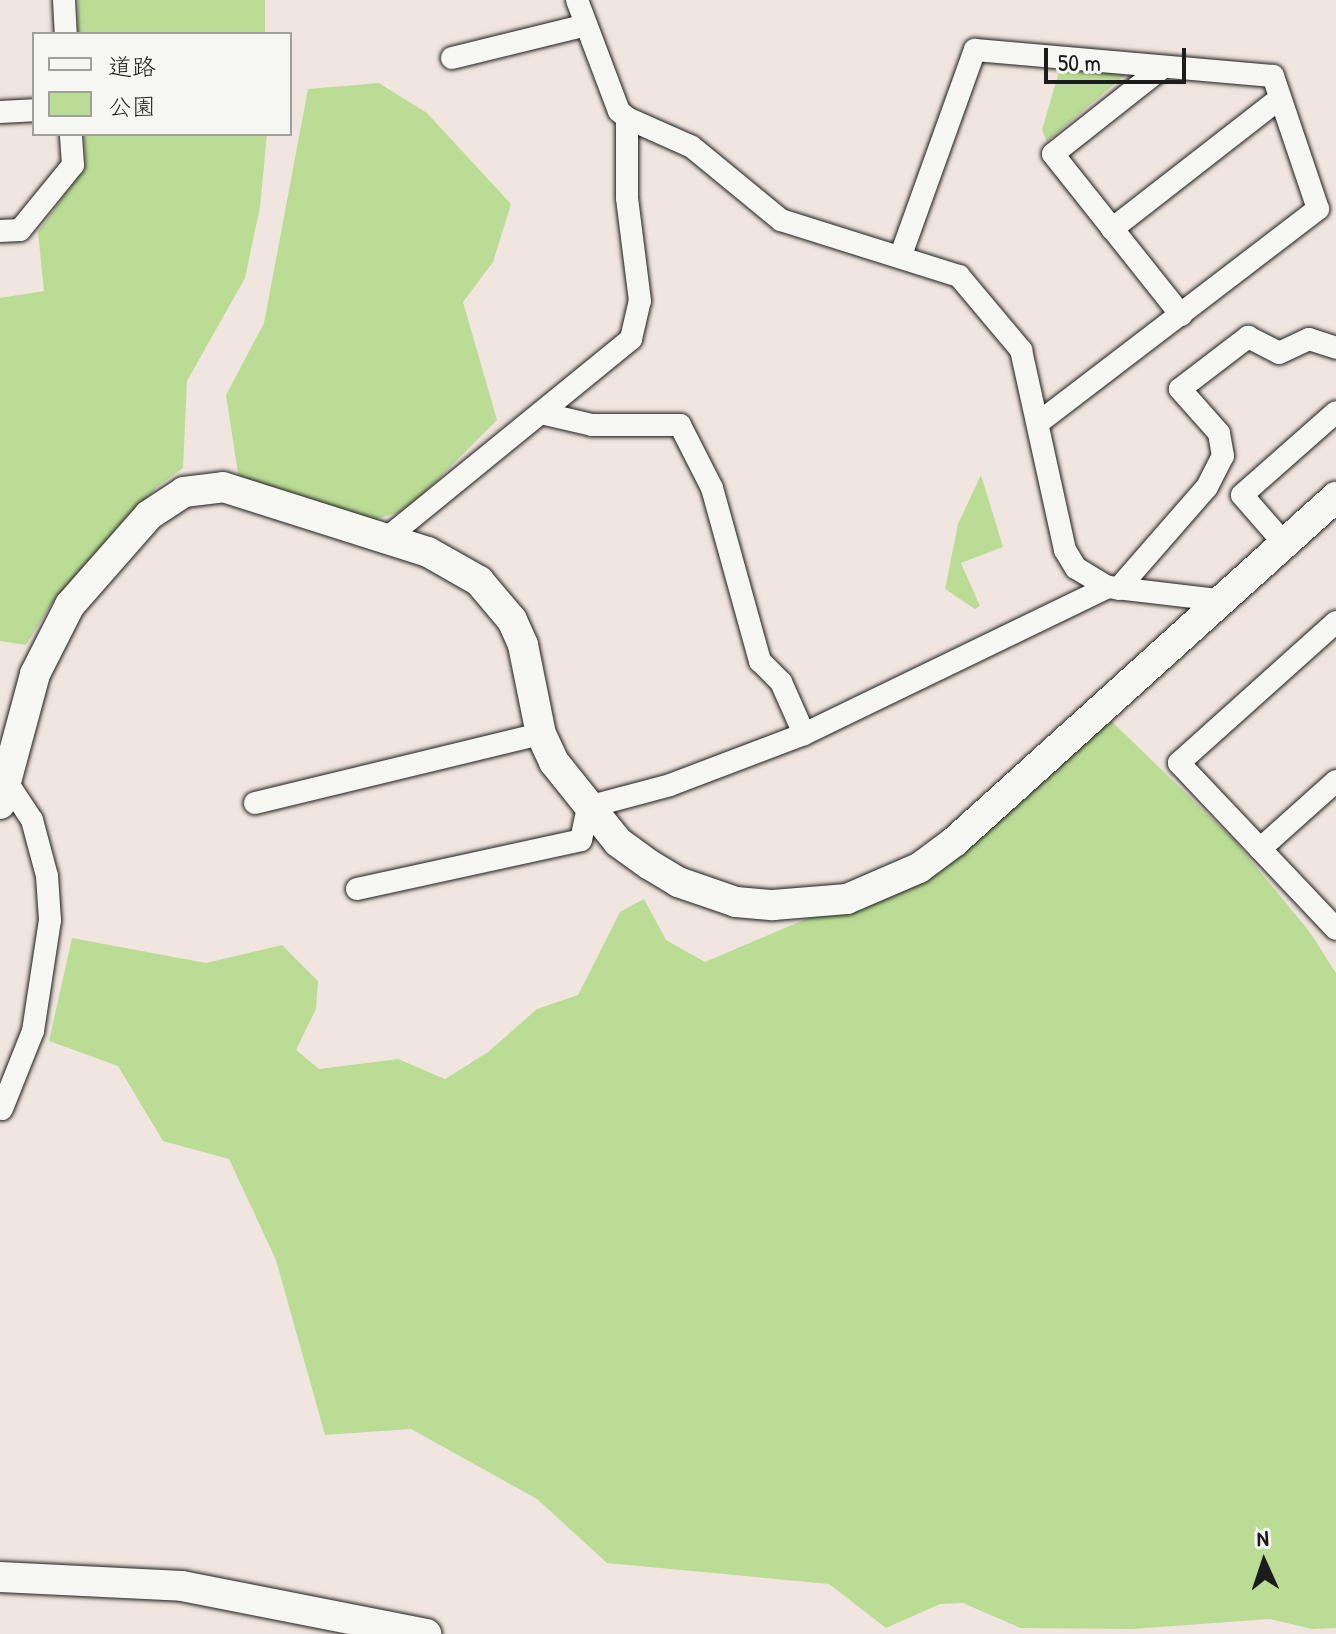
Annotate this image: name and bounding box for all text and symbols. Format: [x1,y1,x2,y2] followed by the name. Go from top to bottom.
[32,32,292,136] legend
[1048,32,1190,82] scale bar
[1058,46,1101,78] text: 50 m
[108,50,156,82] text: 道路
[108,90,156,122] text: 公園
[1224,1522,1304,1602] north arrow
[1256,1523,1269,1553] text: N

